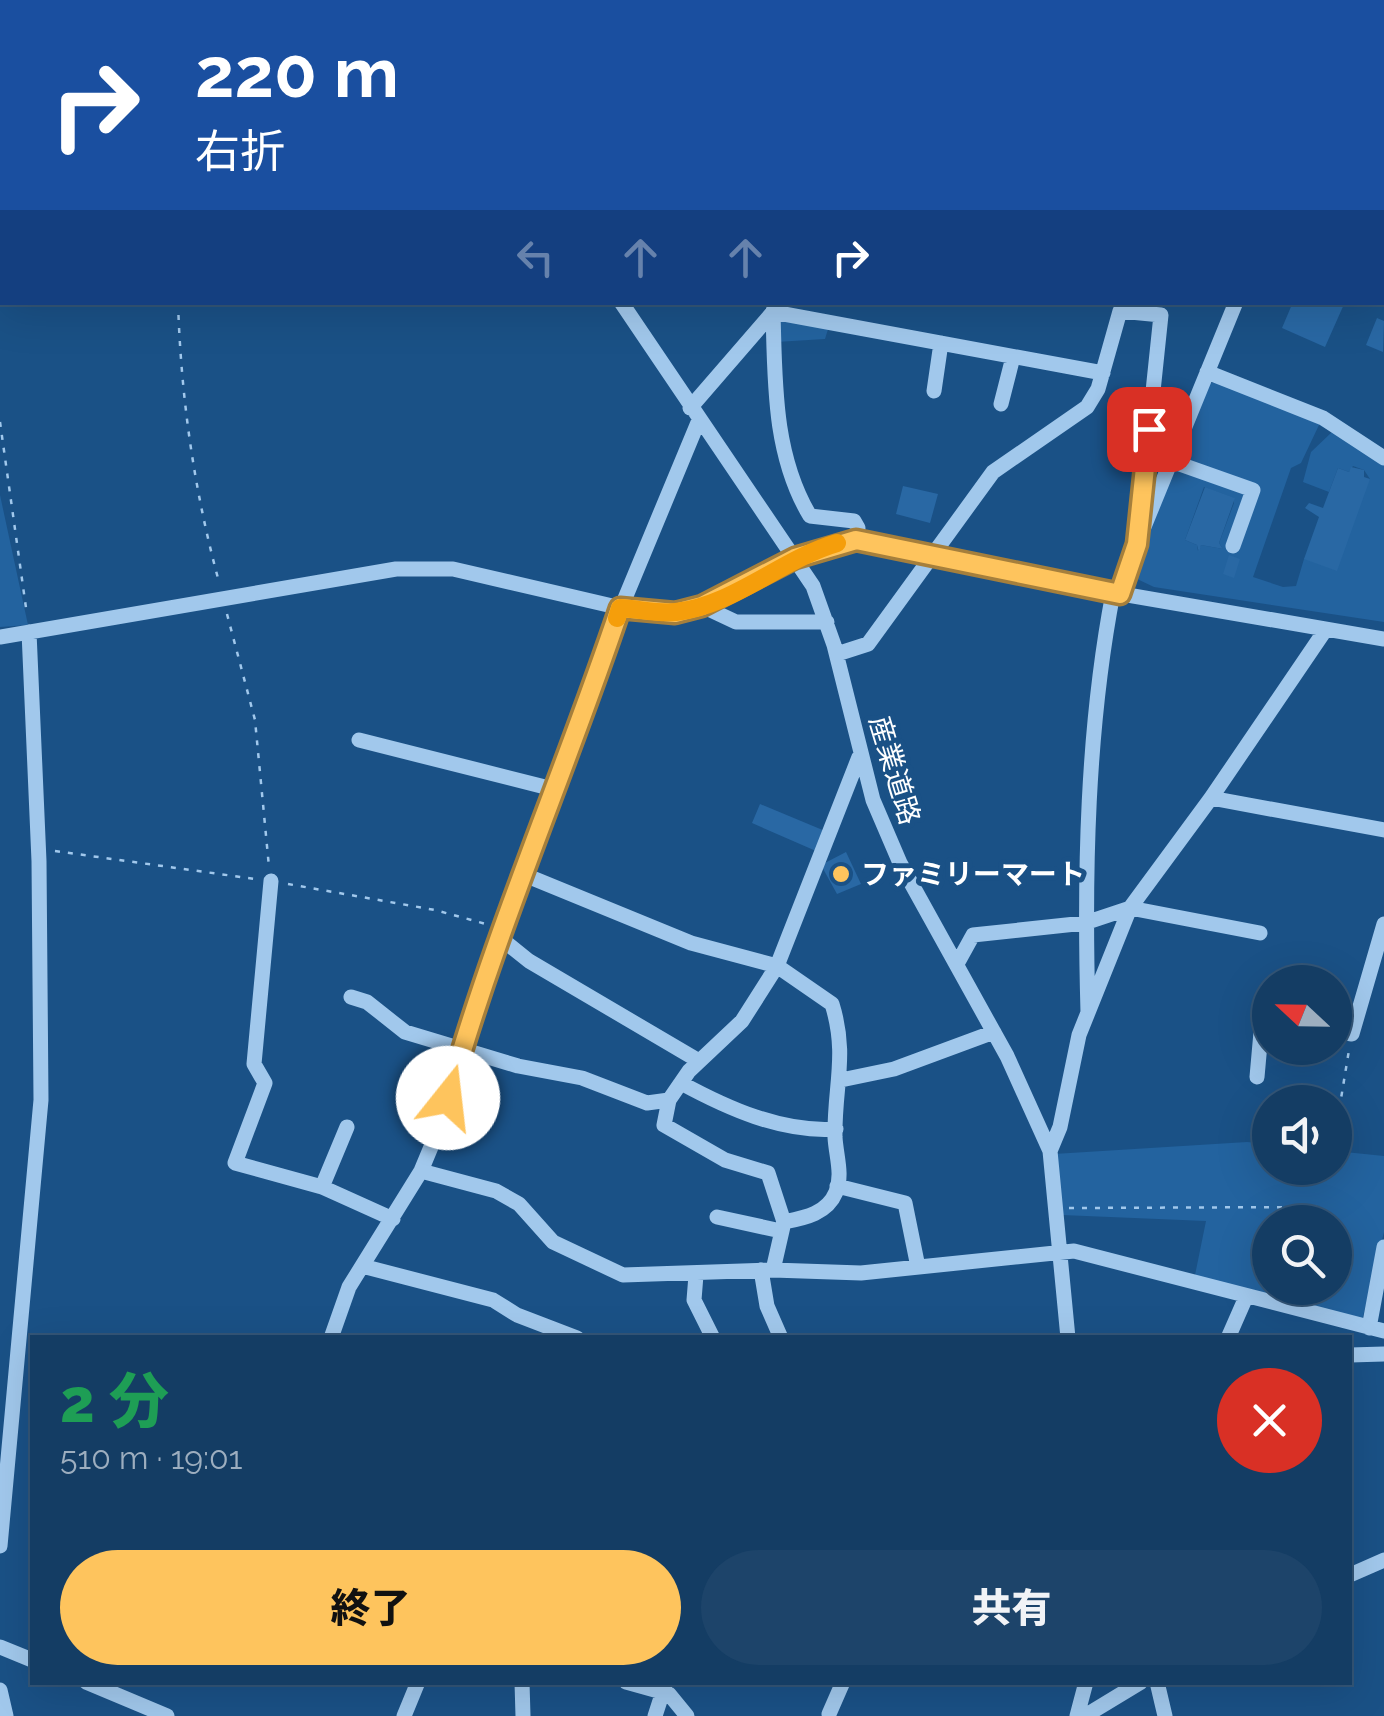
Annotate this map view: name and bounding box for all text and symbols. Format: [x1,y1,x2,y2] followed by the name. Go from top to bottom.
[195,31,399,113] text: 220 m
[30,40,160,170] icon: right
[195,125,285,178] text: 右折
[508,230,563,285] icon: left
[613,230,668,285] icon: ahead
[718,230,773,285] icon: ahead
[823,230,878,285] icon: right
[1107,387,1192,472] pin
[1122,402,1177,457] icon: arrive
[862,712,927,829] street label: 産業道路
[861,858,1085,891] place label: ファミリーマート
[830,863,852,885] marker: ファミリーマート
[1252,965,1352,1065] north arrow
[1252,965,1352,1305] map controls
[396,1046,500,1150] position arrow
[1252,1085,1352,1185] button: sound
[1252,1205,1352,1305] button: search
[60,1366,169,1436] text: 2 分
[1217,1368,1322,1473] button: close
[60,1439,242,1476] text: 510 m · 19:01
[60,1550,681,1665] button: 終了
[701,1550,1322,1665] button: 共有

